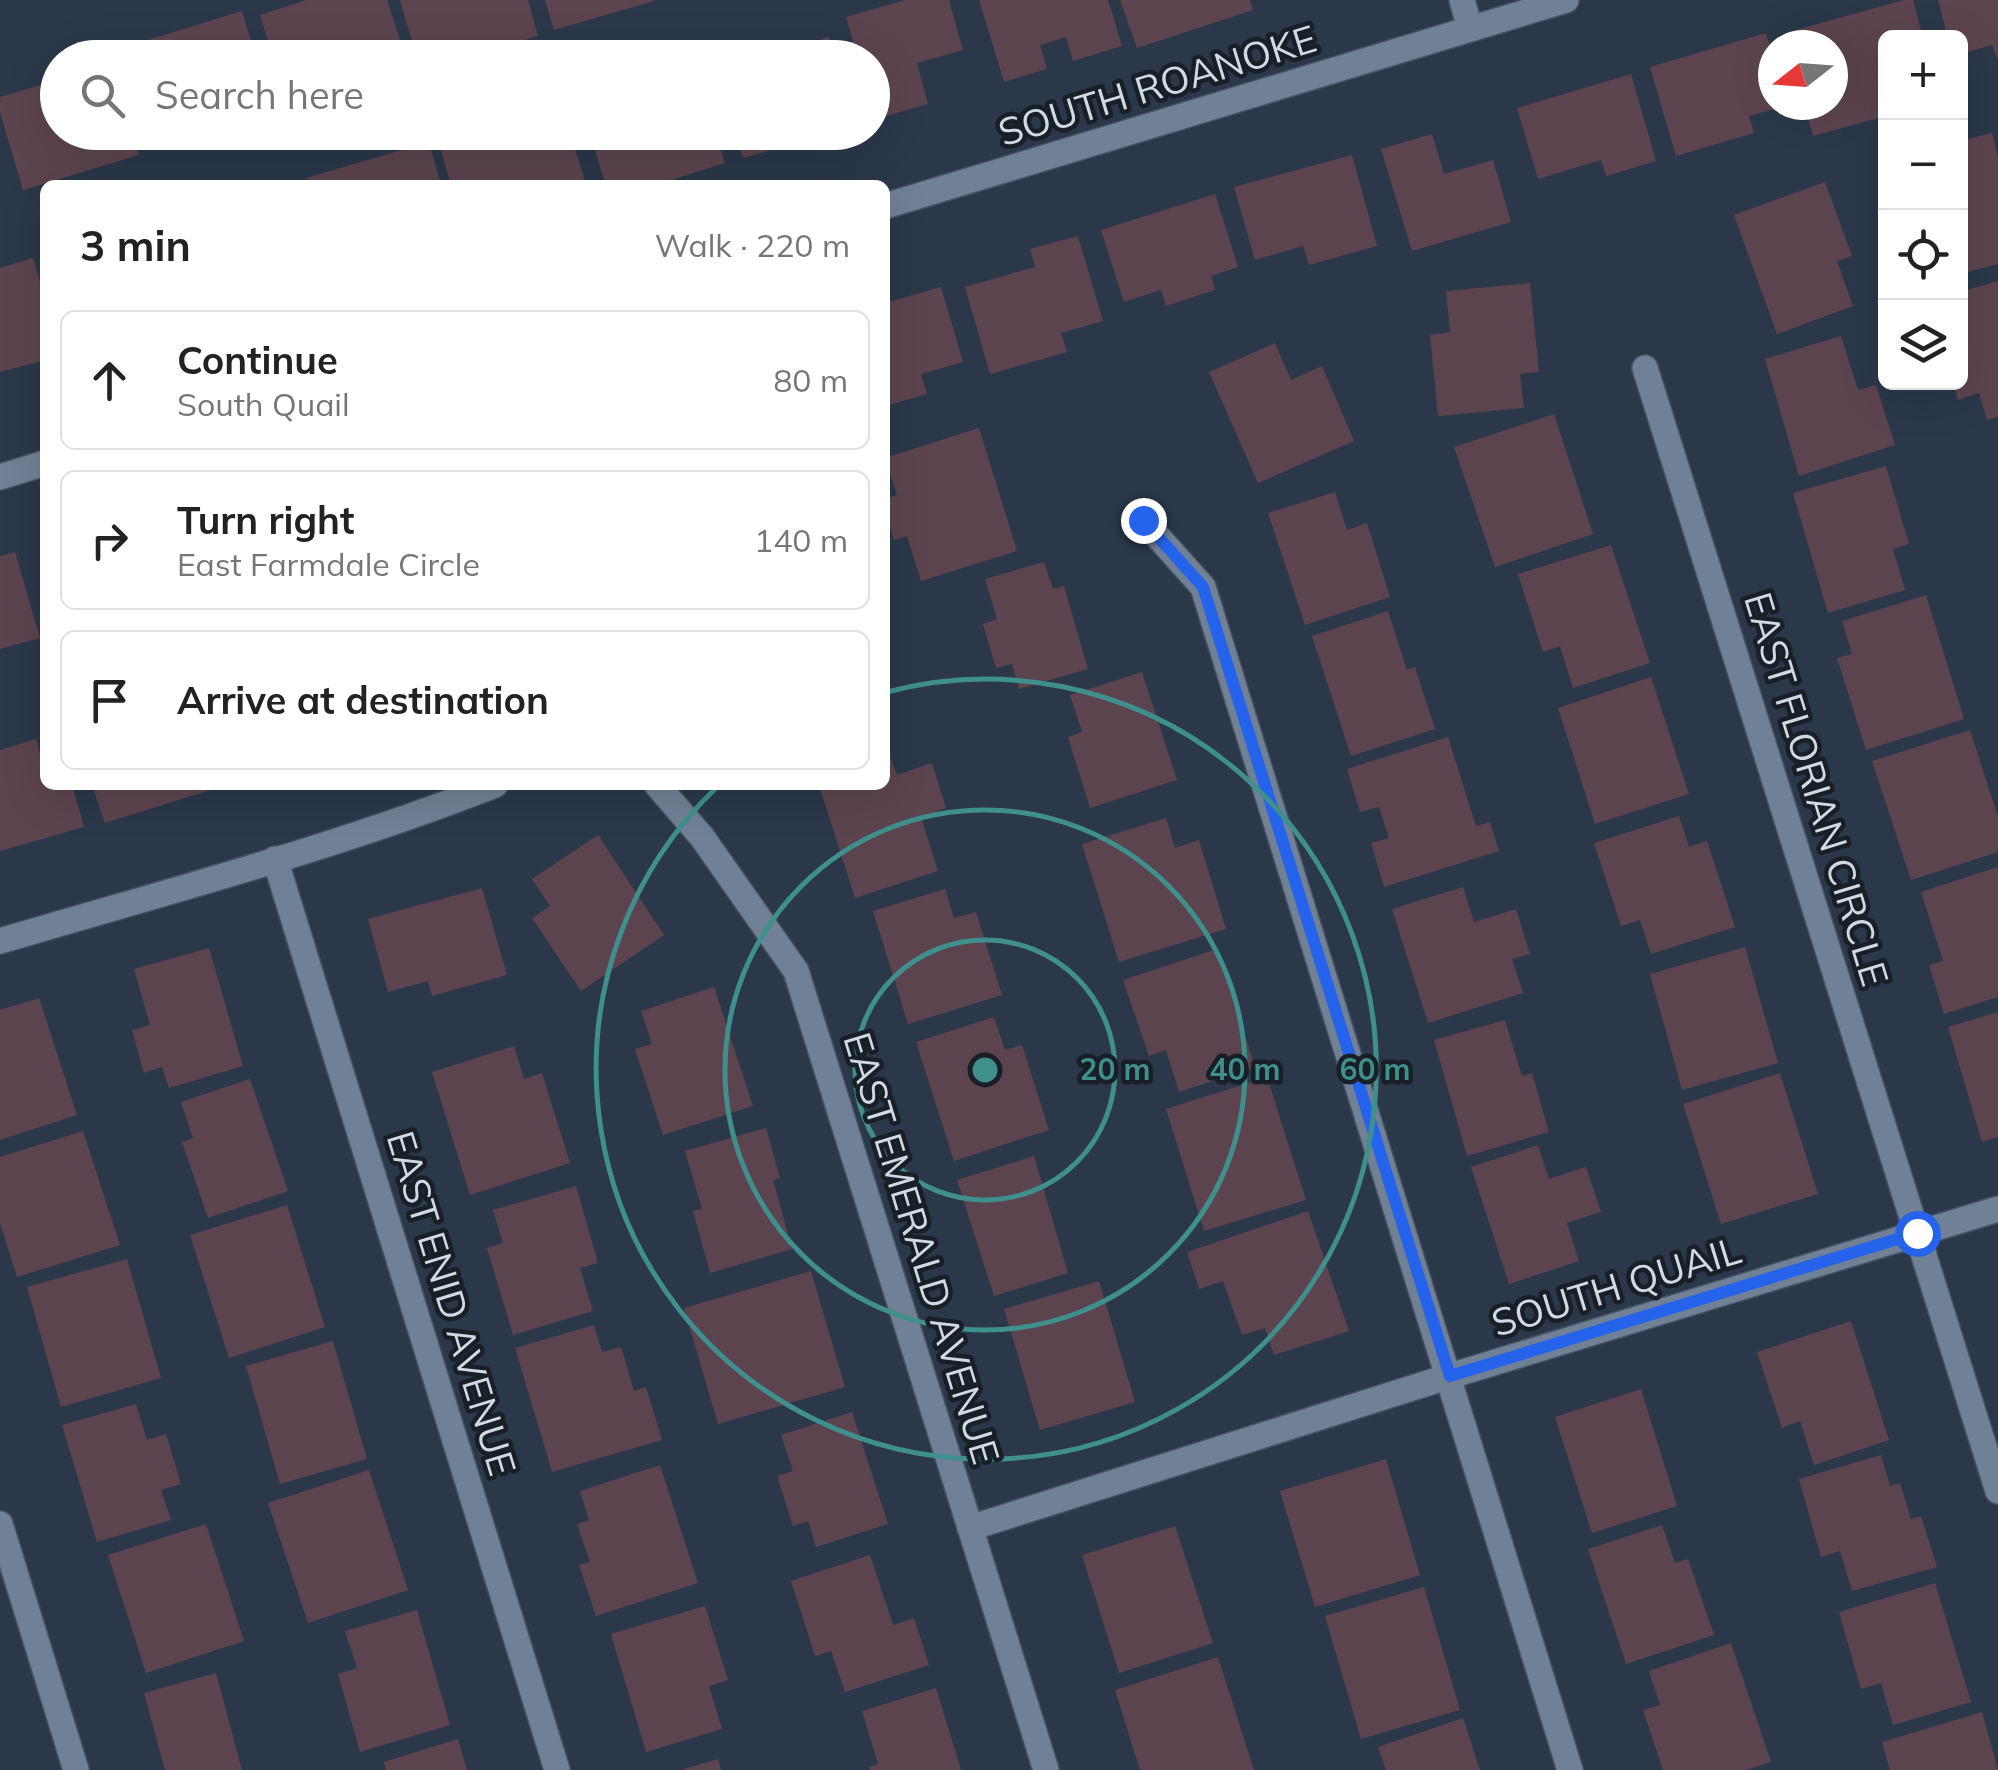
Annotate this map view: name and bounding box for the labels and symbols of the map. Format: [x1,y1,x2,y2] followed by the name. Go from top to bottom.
[992,14,1322,156] street label: SOUTH ROANOKE
[1758,30,1848,120] north arrow
[1121,498,1167,544] route end
[1734,586,1900,992] street label: EAST FLORIAN CIRCLE
[833,1026,1011,1470] street label: EAST EMERALD AVENUE
[1079,1050,1151,1088] text: 20 m
[1209,1050,1281,1088] text: 40 m
[1339,1050,1411,1088] text: 60 m
[967,1052,1003,1088] centre of rings
[377,1125,527,1481] street label: EAST ENID AVENUE
[1895,1211,1941,1257] route start
[1486,1225,1747,1347] street label: SOUTH QUAIL

